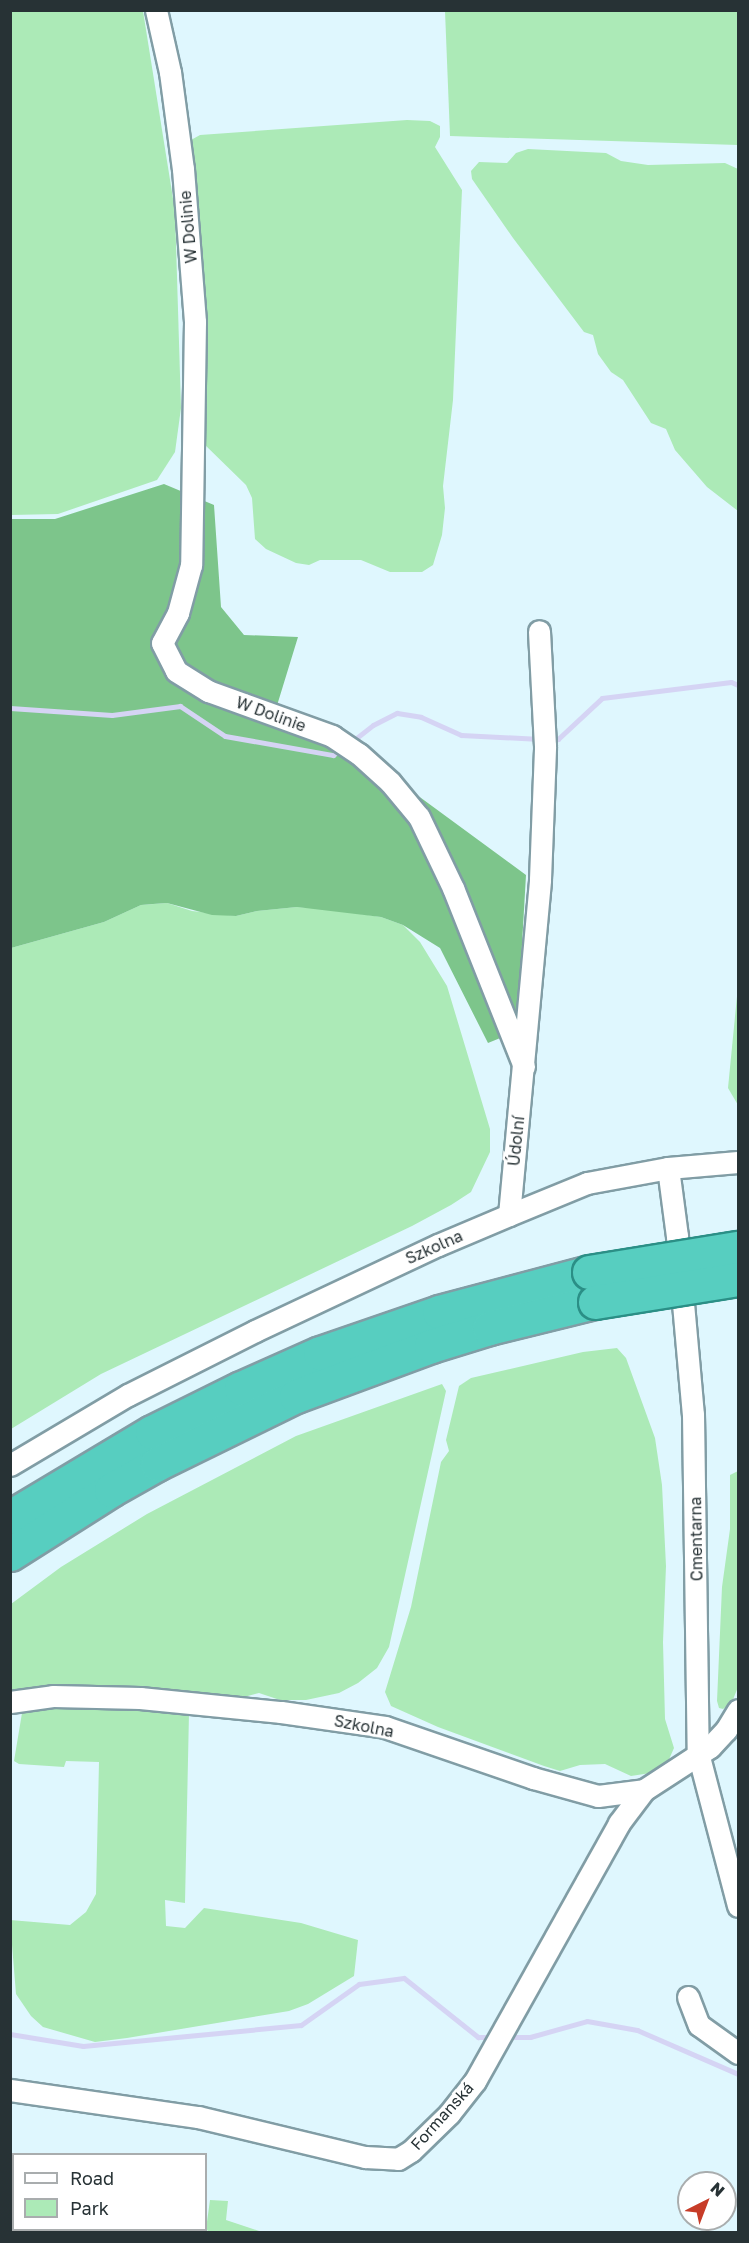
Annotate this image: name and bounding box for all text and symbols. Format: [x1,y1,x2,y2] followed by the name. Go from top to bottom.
[175,190,201,264] street label: W Dolinie
[233,692,309,736] street label: W Dolinie
[504,1115,528,1167] street label: Údolní
[402,1226,466,1268] street label: Szkolna
[686,1497,706,1581] street label: Cmentarna
[332,1711,396,1741] street label: Szkolna
[407,2078,477,2154] street label: Formanská
[12,2153,207,2231] legend
[70,2167,114,2189] text: Road
[677,2171,737,2231] north arrow
[706,2178,729,2201] text: N
[70,2197,109,2219] text: Park

